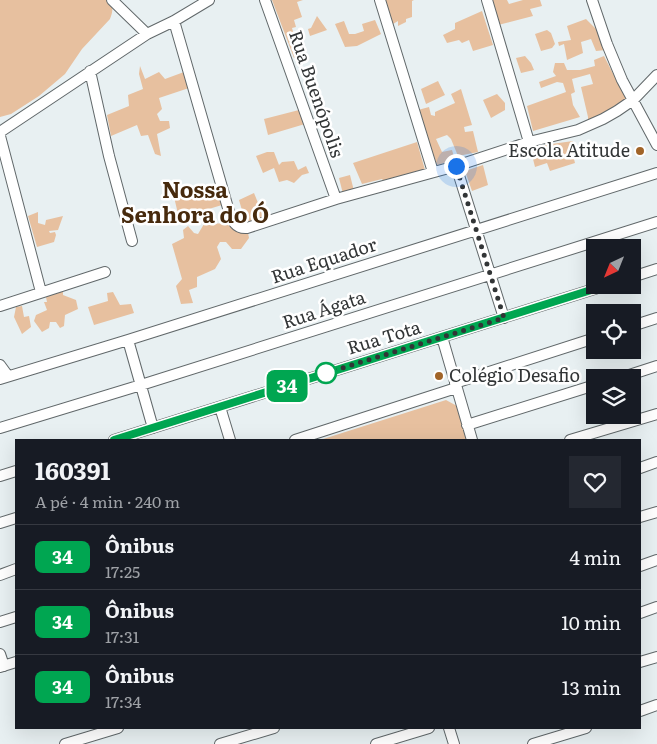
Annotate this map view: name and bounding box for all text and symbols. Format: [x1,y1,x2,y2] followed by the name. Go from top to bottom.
[283,26,352,161] street label: Rua Buenópolis
[508,136,630,163] place label: Escola Atitude
[634,145,646,157] marker: Escola Atitude
[444,154,469,179] your location
[121,172,269,230] district label: Nossa Senhora do Ó
[267,230,380,289] street label: Rua Equador
[586,239,641,294] north arrow
[586,239,641,424] map controls
[278,282,369,335] street label: Rua Ágata
[586,304,641,359] button: locate
[343,312,424,361] street label: Rua Tota
[449,361,580,388] place label: Colégio Desafio
[315,362,337,384] unlabelled marker
[586,369,641,424] button: layers
[264,370,310,402] line badge: 34
[433,370,445,382] marker: Colégio Desafio
[277,372,297,399] text: 34
[35,452,110,487] text: 160391
[569,456,621,508] button: heart
[35,489,180,513] text: A pé · 4 min · 240 m
[105,531,174,559] text: Ônibus
[52,543,73,570] text: 34
[569,543,621,571] text: 4 min
[105,559,140,583] text: 17:25
[105,596,174,624] text: Ônibus
[52,608,73,635] text: 34
[561,608,621,636] text: 10 min
[105,624,139,648] text: 17:31
[105,661,174,689] text: Ônibus
[52,673,73,700] text: 34
[562,673,621,701] text: 13 min
[105,689,141,713] text: 17:34

